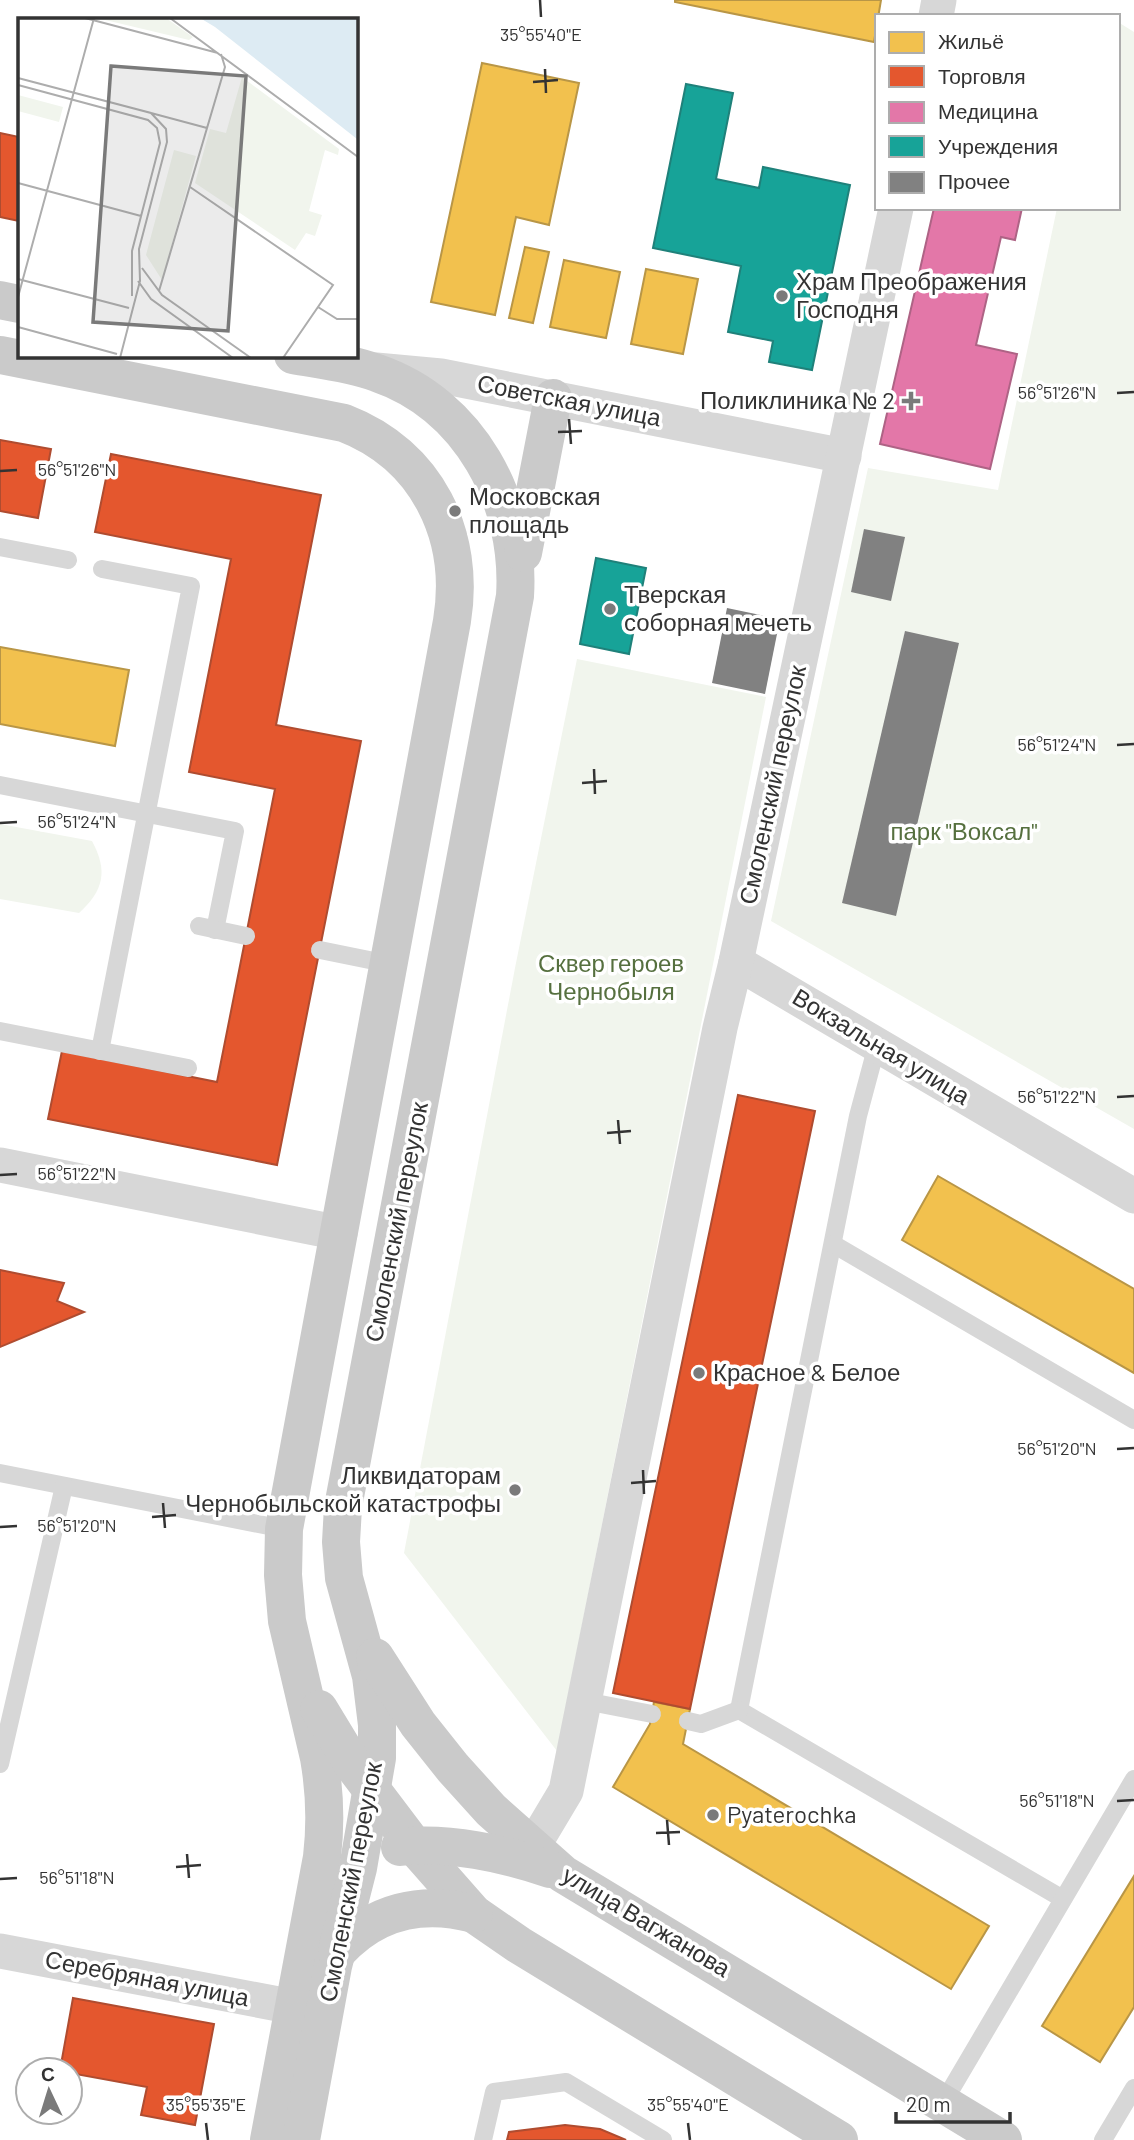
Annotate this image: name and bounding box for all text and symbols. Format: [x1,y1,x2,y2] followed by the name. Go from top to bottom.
[875,14,1120,210] legend
[18,18,357,357] inset map
[500,23,582,45] text: 35°55'40"E
[938,28,1004,53] text: Жильё
[938,63,1026,88] text: Торговля
[938,98,1038,123] text: Медицина
[938,133,1058,158] text: Учреждения
[938,168,1010,193] text: Прочее
[796,266,1027,323] place label: Храм Преображения Господня
[774,288,790,304] marker: Храм Преображения Господня
[475,367,664,432] street label: Советская улица
[1018,381,1096,403] text: 56°51'26"N
[700,385,895,414] place label: Поликлиника № 2
[901,391,921,411] marker: Поликлиника № 2
[38,458,116,480] text: 56°51'26"N
[469,481,601,538] place label: Московская площадь
[447,503,463,519] marker: Московская площадь
[624,579,812,636] place label: Тверская соборная мечеть
[602,601,618,617] marker: Тверская соборная мечеть
[732,662,811,907] street label: Смоленский переулок
[1017,733,1097,755] text: 56°51'24"N
[37,810,117,832] text: 56°51'24"N
[890,816,1038,845] park label: парк "Воксал"
[538,948,684,1005] park label: Сквер героев Чернобыля
[788,981,976,1110] street label: Вокзальная улица
[1017,1085,1097,1107] text: 56°51'22"N
[358,1099,433,1344] street label: Смоленский переулок
[37,1162,117,1184] text: 56°51'22"N
[713,1357,900,1386] place label: Красное & Белое
[691,1365,707,1381] marker: Красное & Белое
[1017,1437,1097,1459] text: 56°51'20"N
[185,1460,501,1517] place label: Ликвидаторам Чернобыльской катастрофы
[507,1482,523,1498] marker: Ликвидаторам Чернобыльской катастрофы
[37,1514,117,1536] text: 56°51'20"N
[312,1759,387,2004] street label: Смоленский переулок
[1019,1789,1095,1811] text: 56°51'18"N
[727,1799,857,1828] place label: Pyaterochka
[705,1807,721,1823] marker: Pyaterochka
[558,1859,737,1983] street label: улица Вагжанова
[39,1866,115,1888] text: 56°51'18"N
[43,1944,252,2012] street label: Серебряная улица
[14,2056,84,2126] north arrow
[40,2062,56,2085] text: С
[896,2080,1010,2124] scale bar
[906,2091,951,2116] text: 20 m
[166,2093,246,2115] text: 35°55'35"E
[647,2093,729,2115] text: 35°55'40"E

